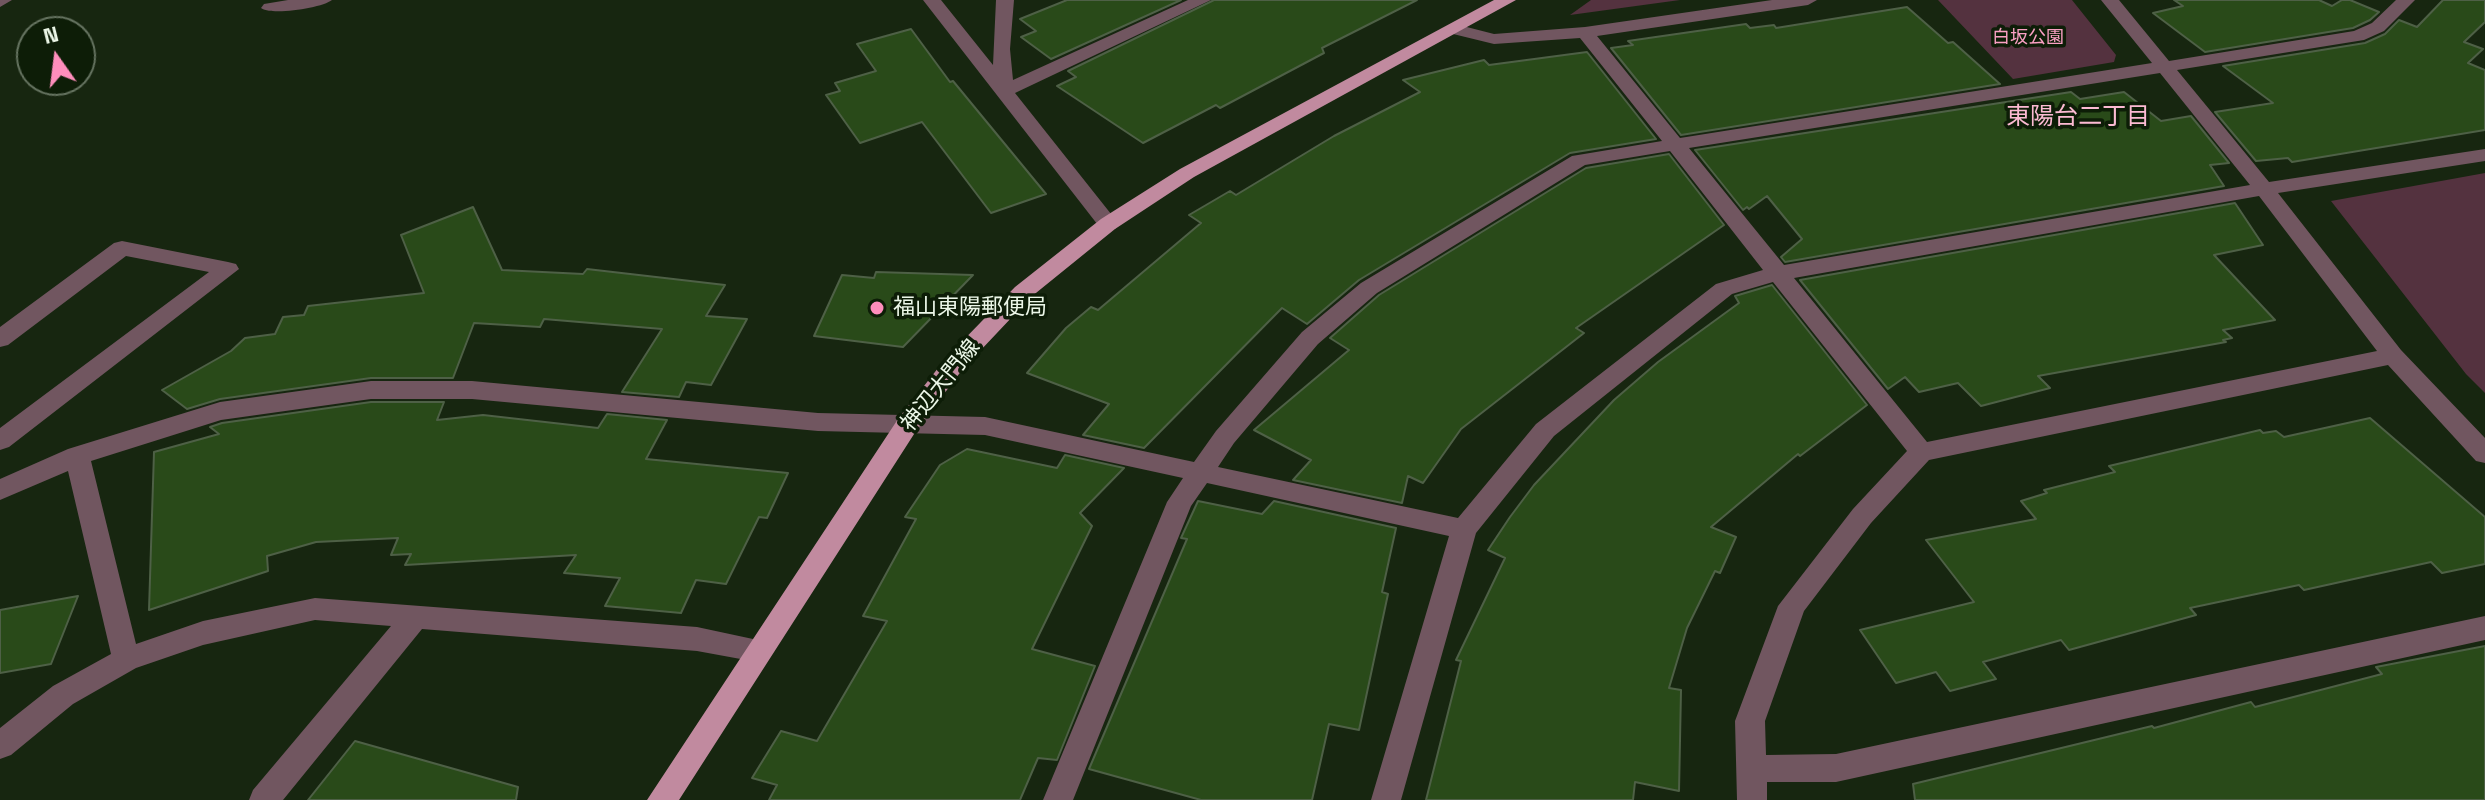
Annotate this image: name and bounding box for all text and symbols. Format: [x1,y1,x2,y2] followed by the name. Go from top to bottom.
[16,16,96,96] north arrow
[40,19,61,50] text: N
[1992,27,2064,49] park label: 白坂公園
[2006,103,2150,131] district label: 東陽台二丁目
[893,295,1047,321] place label: 福山東陽郵便局
[868,299,886,317] marker: 福山東陽郵便局
[896,335,986,437] street label: 神辺大門線

